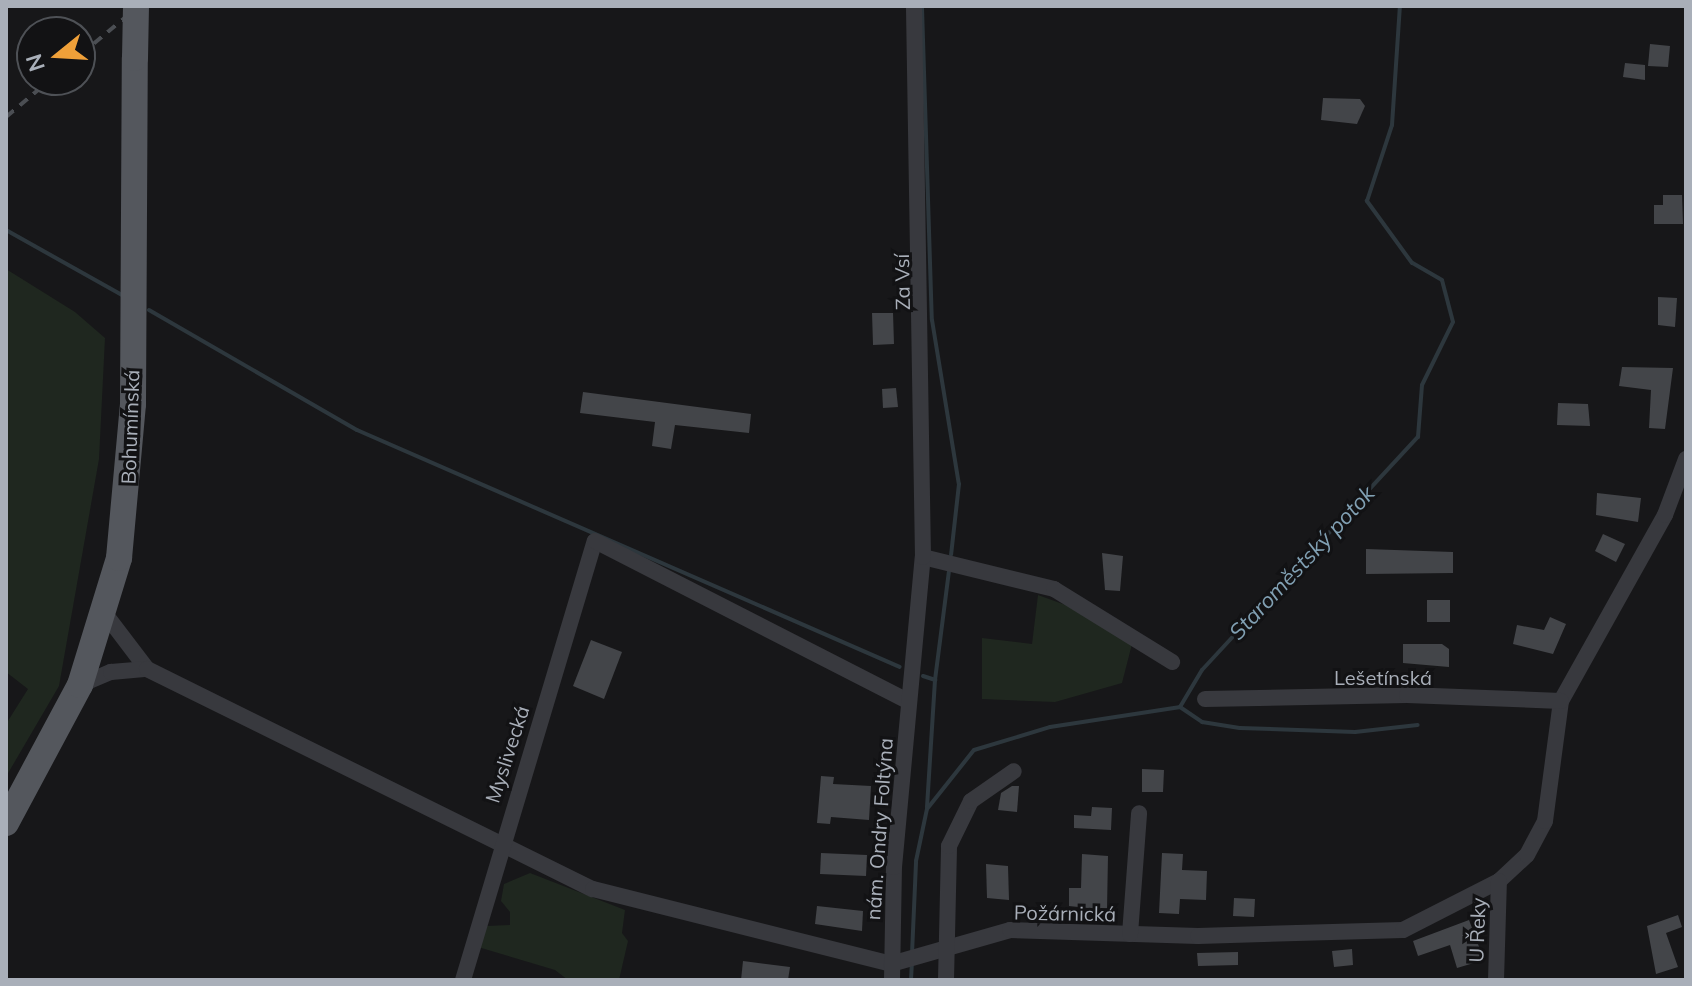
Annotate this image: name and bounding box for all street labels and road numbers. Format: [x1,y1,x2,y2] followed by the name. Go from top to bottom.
[890,254,914,310] street label: Za Vsí
[116,369,144,485] street label: Bohumínská
[1334,665,1432,689] street label: Lešetínská
[480,702,534,806] street label: Myslivecká
[861,737,897,921] street label: nám. Ondry Foltýna
[1464,897,1490,963] street label: U Řeky
[1014,900,1116,926] street label: Požárnická

